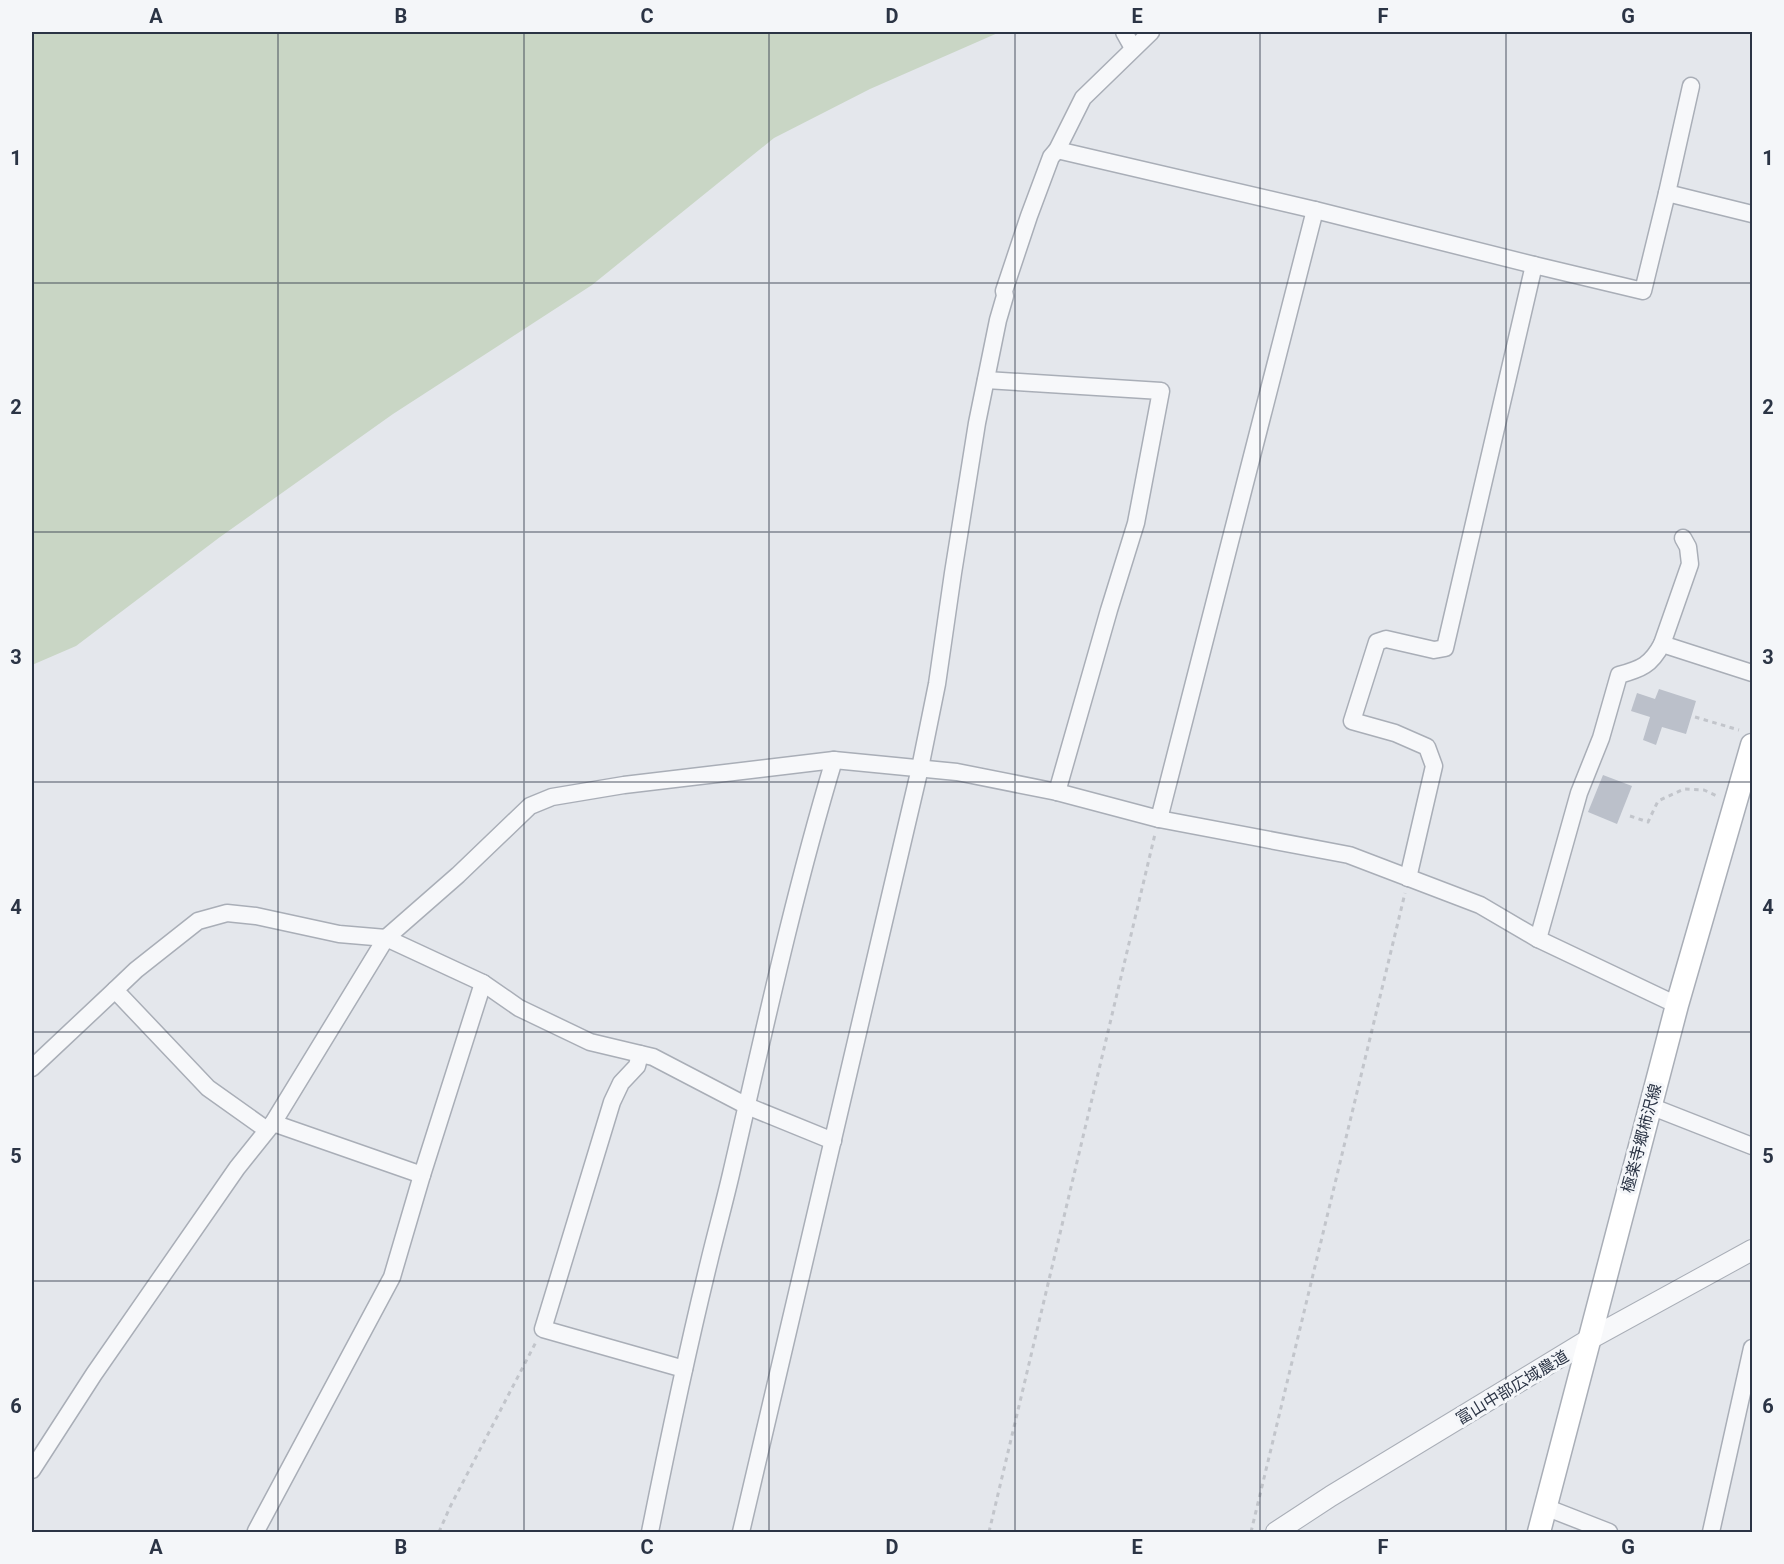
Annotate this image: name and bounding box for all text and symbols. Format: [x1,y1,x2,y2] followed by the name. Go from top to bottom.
[149,4,163,28] text: A
[395,4,407,28] text: B
[640,4,654,28] text: C
[886,4,899,28] text: D
[1131,4,1143,28] text: E
[1378,4,1389,28] text: F
[1621,4,1635,28] text: G
[10,146,22,170] text: 1
[1762,146,1774,170] text: 1
[10,395,22,419] text: 2
[1762,395,1774,419] text: 2
[10,645,22,669] text: 3
[1762,645,1774,669] text: 3
[10,895,22,919] text: 4
[1762,895,1774,919] text: 4
[1618,1082,1665,1195] street label: 極楽寺郷柿沢線
[10,1144,22,1168] text: 5
[1762,1144,1774,1168] text: 5
[1452,1346,1572,1429] street label: 富山中部広域農道
[10,1394,22,1418] text: 6
[1762,1394,1774,1418] text: 6
[149,1535,163,1559] text: A
[395,1535,407,1559] text: B
[640,1535,654,1559] text: C
[886,1535,899,1559] text: D
[1131,1535,1143,1559] text: E
[1378,1535,1389,1559] text: F
[1621,1535,1635,1559] text: G

